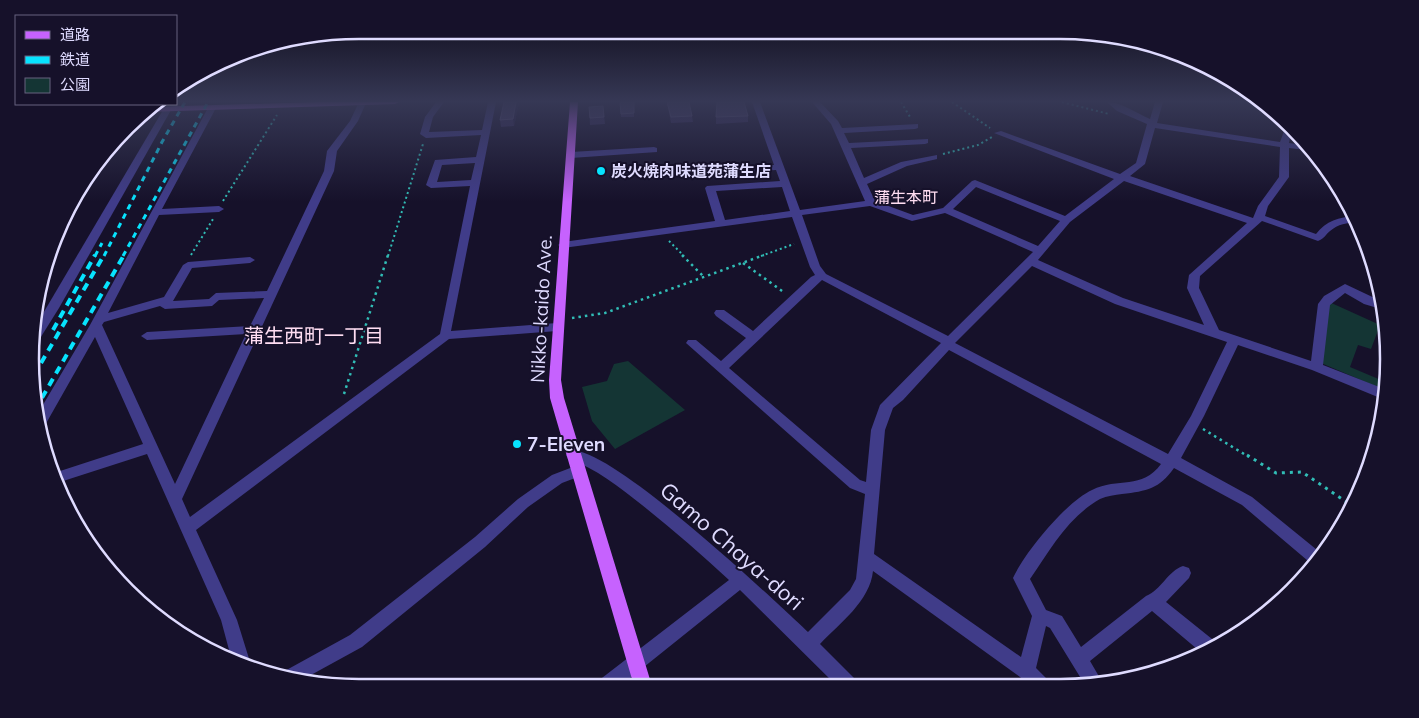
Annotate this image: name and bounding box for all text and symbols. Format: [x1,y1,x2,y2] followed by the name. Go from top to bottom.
[15,15,178,105] legend
[60,25,90,44] text: 道路
[60,50,90,69] text: 鉄道
[60,75,90,94] text: 公園
[611,161,771,181] place label: 炭火焼肉味道苑蒲生店
[595,165,607,177] marker: 炭火焼肉味道苑蒲生店
[874,187,938,207] district label: 蒲生本町
[525,234,557,384] street label: Nikko-kaido Ave.
[244,323,384,348] district label: 蒲生西町一丁目
[527,432,605,456] place label: 7-Eleven
[511,438,523,450] marker: 7-Eleven
[654,476,810,616] street label: Gamo Chaya-dori

